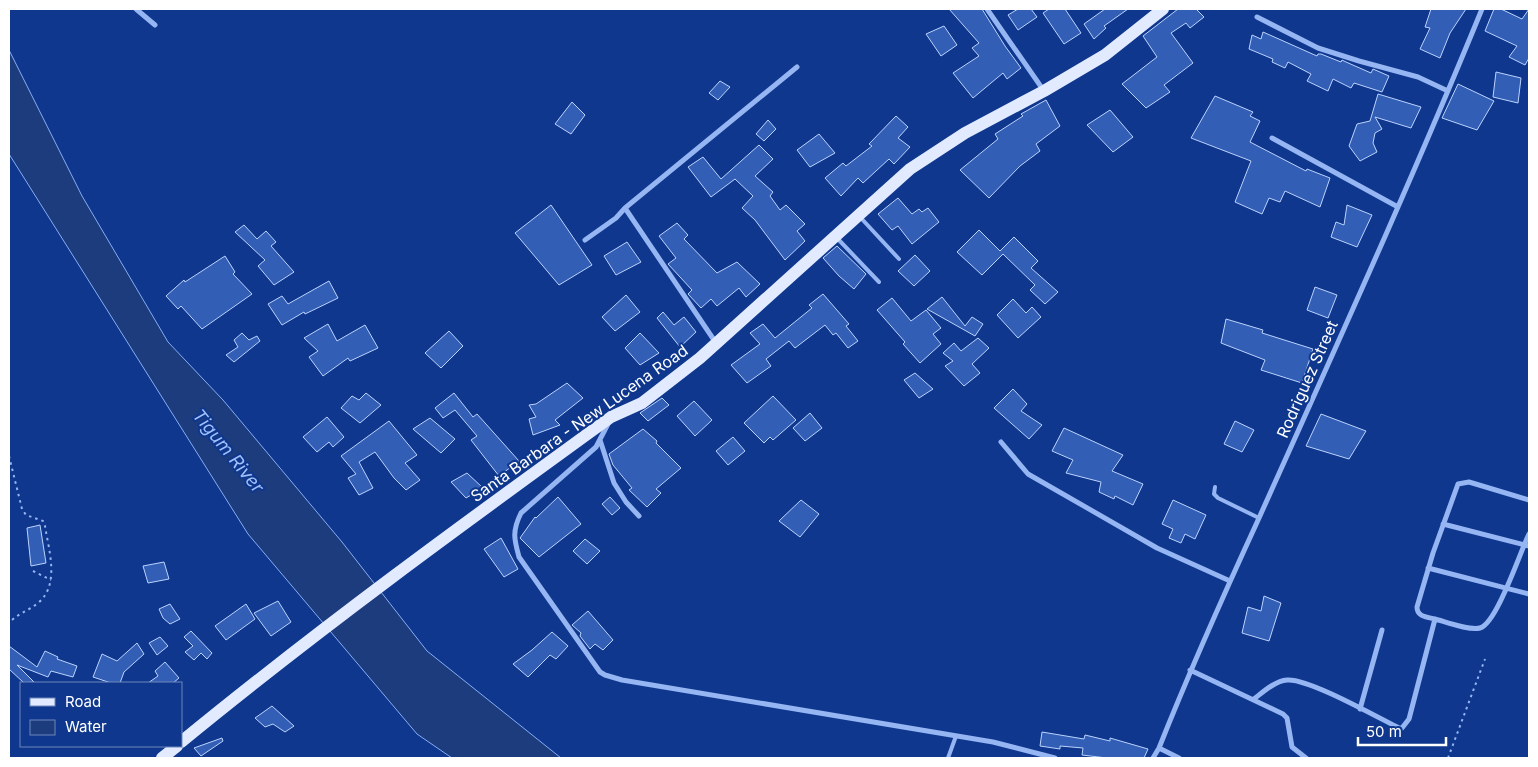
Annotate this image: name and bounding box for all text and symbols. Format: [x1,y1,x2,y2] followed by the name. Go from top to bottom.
[1272,317,1342,441] street label: Rodriguez Street
[466,340,692,506] street label: Santa Barbara - New Lucena Road
[188,405,269,498] water label: Tigum River
[20,682,182,747] legend
[65,692,101,711] text: Road
[1358,714,1446,746] scale bar
[65,717,107,736] text: Water
[1366,722,1402,741] text: 50 m

